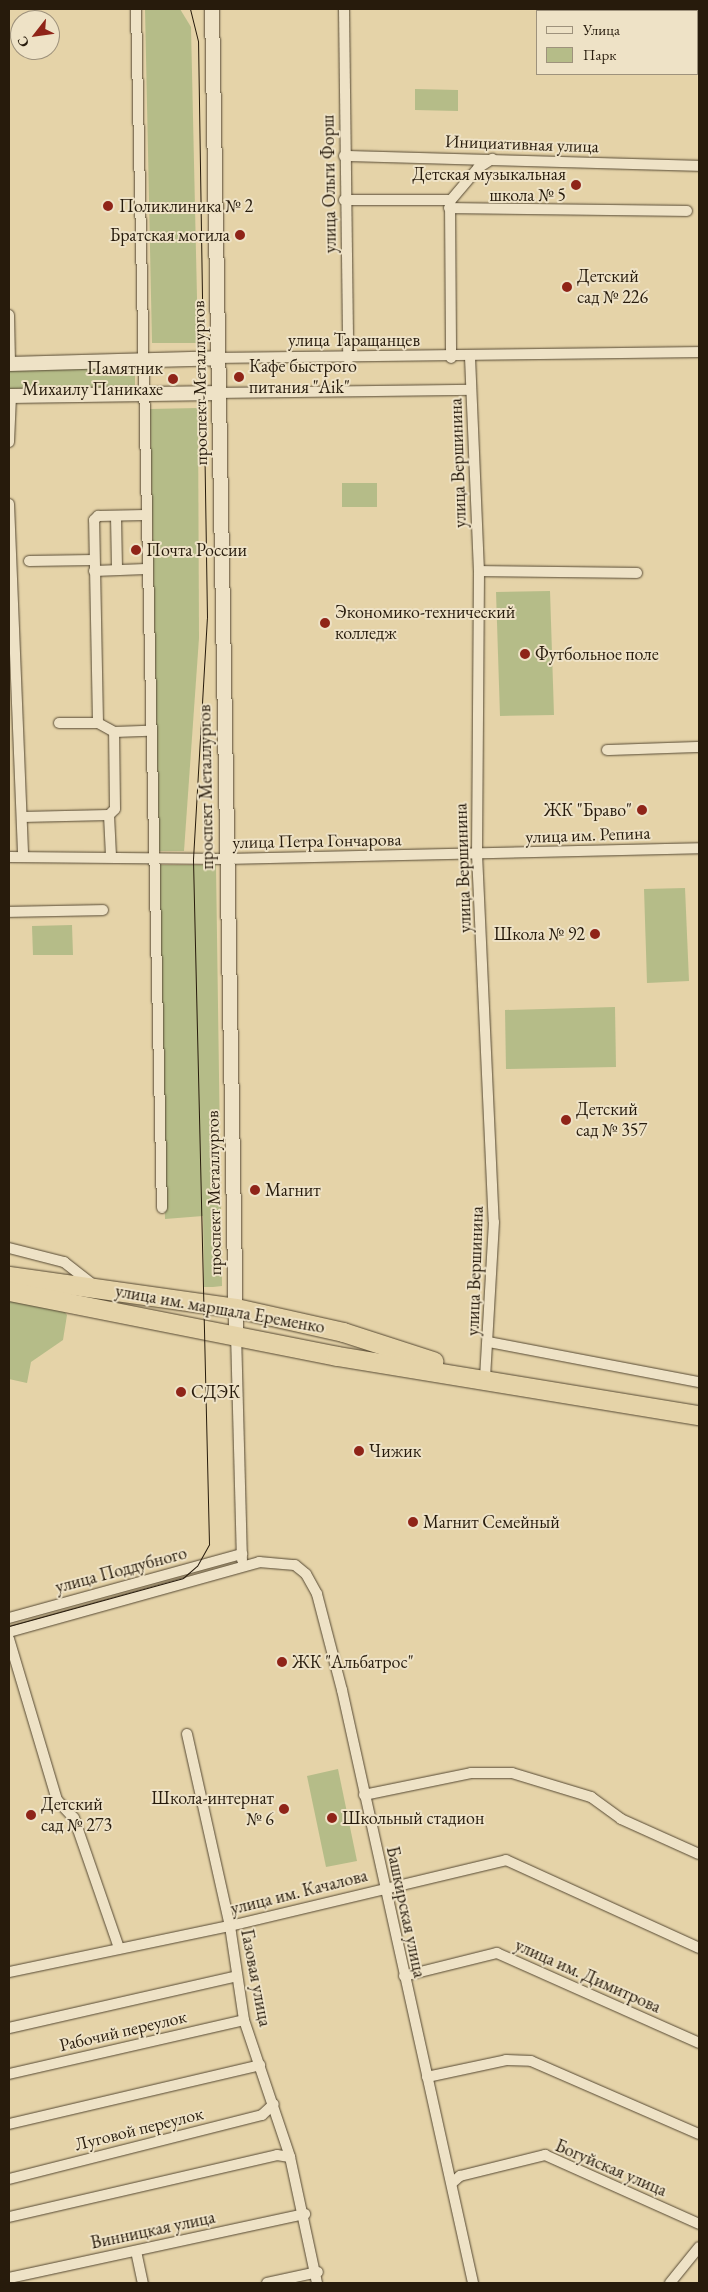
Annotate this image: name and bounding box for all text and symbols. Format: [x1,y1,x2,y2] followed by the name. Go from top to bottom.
[10,10,60,60] north arrow
[536,10,698,75] legend
[583,20,620,39] text: Улица
[13,33,33,51] text: С
[583,45,616,64] text: Парк
[317,115,341,253] street label: улица Ольги Форш
[445,131,599,157] street label: Инициативная улица
[412,164,566,206] place label: Детская музыкальная школа № 5
[570,179,582,191] marker: Детская музыкальная школа № 5
[119,195,253,217] place label: Поликлиника № 2
[101,199,115,213] marker: Поликлиника № 2
[110,224,230,246] place label: Братская могила
[234,229,246,241] marker: Братская могила
[577,266,648,308] place label: Детский сад № 226
[561,281,573,293] marker: Детский сад № 226
[188,300,212,466] street label: проспект Металлургов
[288,329,420,351] street label: улица Таращанцев
[249,356,357,398] place label: Кафе быстрого питания "Aik"
[22,358,163,400] place label: Памятник Михаилу Паникахе
[233,371,245,383] marker: Кафе быстрого питания "Aik"
[167,373,179,385] marker: Памятник Михаилу Паникахе
[445,398,471,528] street label: улица Вершинина
[146,539,247,561] place label: Почта России
[130,544,142,556] marker: Почта России
[335,602,515,644] place label: Экономико-технический колледж
[319,617,331,629] marker: Экономико-технический колледж
[535,643,659,665] place label: Футбольное поле
[519,648,531,660] marker: Футбольное поле
[194,704,218,870] street label: проспект Металлургов
[544,799,632,821] place label: ЖК "Браво"
[450,803,476,933] street label: улица Вершинина
[636,804,648,816] marker: ЖК "Браво"
[525,822,651,848] street label: улица им. Репина
[232,829,402,853] street label: улица Петра Гончарова
[494,923,585,945] place label: Школа № 92
[589,928,601,940] marker: Школа № 92
[576,1099,647,1142] place label: Детский сад № 357
[202,1110,226,1276] street label: проспект Металлургов
[560,1114,572,1126] marker: Детский сад № 357
[265,1179,321,1201] place label: Магнит
[249,1184,261,1196] marker: Магнит
[462,1206,488,1336] street label: улица Вершинина
[114,1280,326,1338] street label: улица им. маршала Еременко
[191,1381,240,1403] place label: СДЭК
[175,1386,187,1398] marker: СДЭК
[369,1440,421,1462] place label: Чижик
[353,1445,365,1457] marker: Чижик
[423,1511,560,1533] place label: Магнит Семейный
[407,1516,419,1528] marker: Магнит Семейный
[53,1542,189,1598] street label: улица Поддубного
[292,1651,414,1673] place label: ЖК "Альбатрос"
[276,1656,288,1668] marker: ЖК "Альбатрос"
[151,1788,274,1830] place label: Школа-интернат № 6
[41,1794,112,1836] place label: Детский сад № 273
[278,1803,290,1815] marker: Школа-интернат № 6
[342,1807,484,1829] place label: Школьный стадион
[25,1809,37,1821] marker: Детский сад № 273
[326,1812,338,1824] marker: Школьный стадион
[382,1844,430,1980] street label: Башкирская улица
[228,1865,370,1919] street label: улица им. Качалова
[236,1928,276,2028] street label: Газовая улица
[512,1934,664,2018] street label: улица им. Димитрова
[57,2006,189,2056] street label: Рабочий переулок
[73,2103,205,2155] street label: Луговой переулок
[552,2135,670,2201] street label: Богуйская улица
[89,2206,217,2254] street label: Винницкая улица

